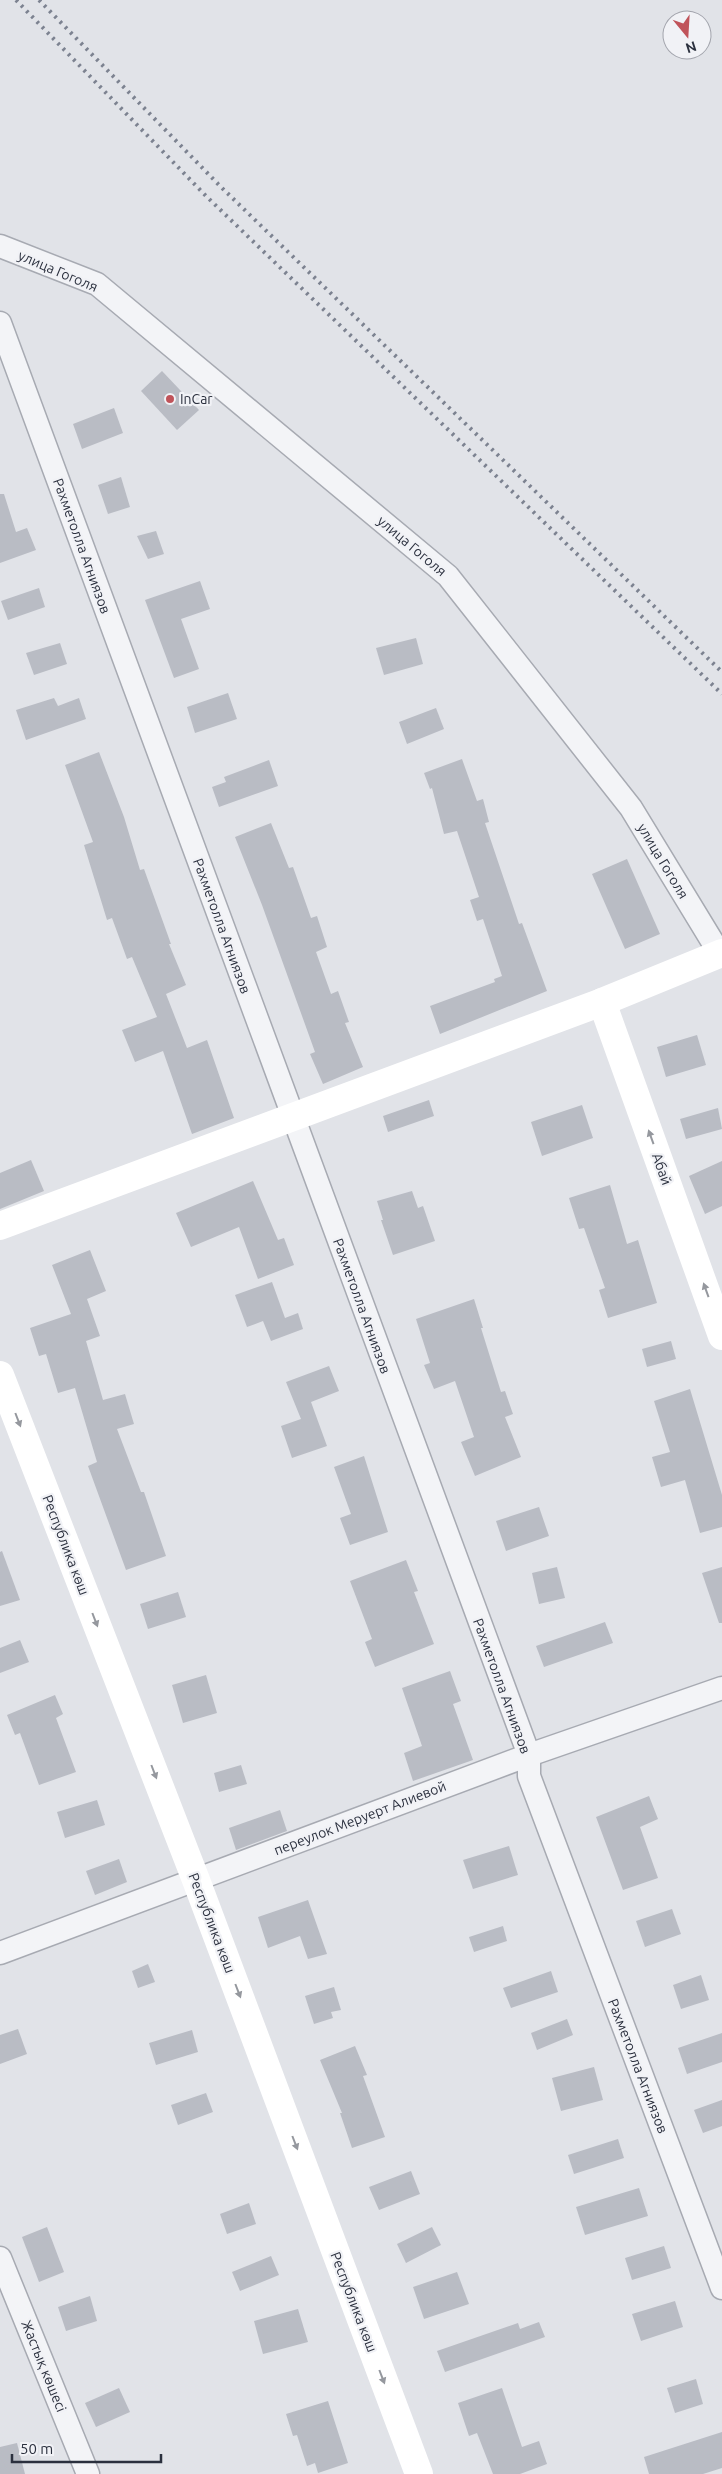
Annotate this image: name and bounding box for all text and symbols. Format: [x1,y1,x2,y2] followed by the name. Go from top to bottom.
[662,10,712,60] north arrow
[684,38,698,57] text: N
[16,247,100,295] street label: улица Гоголя
[180,391,213,407] place label: InCar
[164,393,176,405] marker: InCar
[50,476,114,616] street label: Рахметолла Агниязов
[374,513,450,579] street label: улица Гоголя
[634,821,692,901] street label: улица Гоголя
[190,856,254,996] street label: Рахметолла Агниязов
[647,1129,655,1144] one-way arrow
[649,1151,675,1187] street label: Абай
[330,1236,394,1376] street label: Рахметолла Агниязов
[701,1282,709,1297] one-way arrow
[14,1413,22,1427] one-way arrow
[40,1493,92,1597] street label: Республика көш
[92,1613,100,1628] one-way arrow
[470,1616,534,1756] street label: Рахметолла Агниязов
[150,1765,158,1780] one-way arrow
[272,1778,448,1858] street label: переулок Меруерт Алиевой
[186,1871,238,1975] street label: Республика көш
[234,1984,242,1999] one-way arrow
[605,1996,671,2136] street label: Рахметолла Агниязов
[291,2136,299,2151] one-way arrow
[328,2250,380,2354] street label: Республика көш
[18,2318,70,2414] street label: Жастық көшесі
[379,2370,386,2385] one-way arrow
[12,2432,161,2464] scale bar
[20,2440,53,2457] text: 50 m

